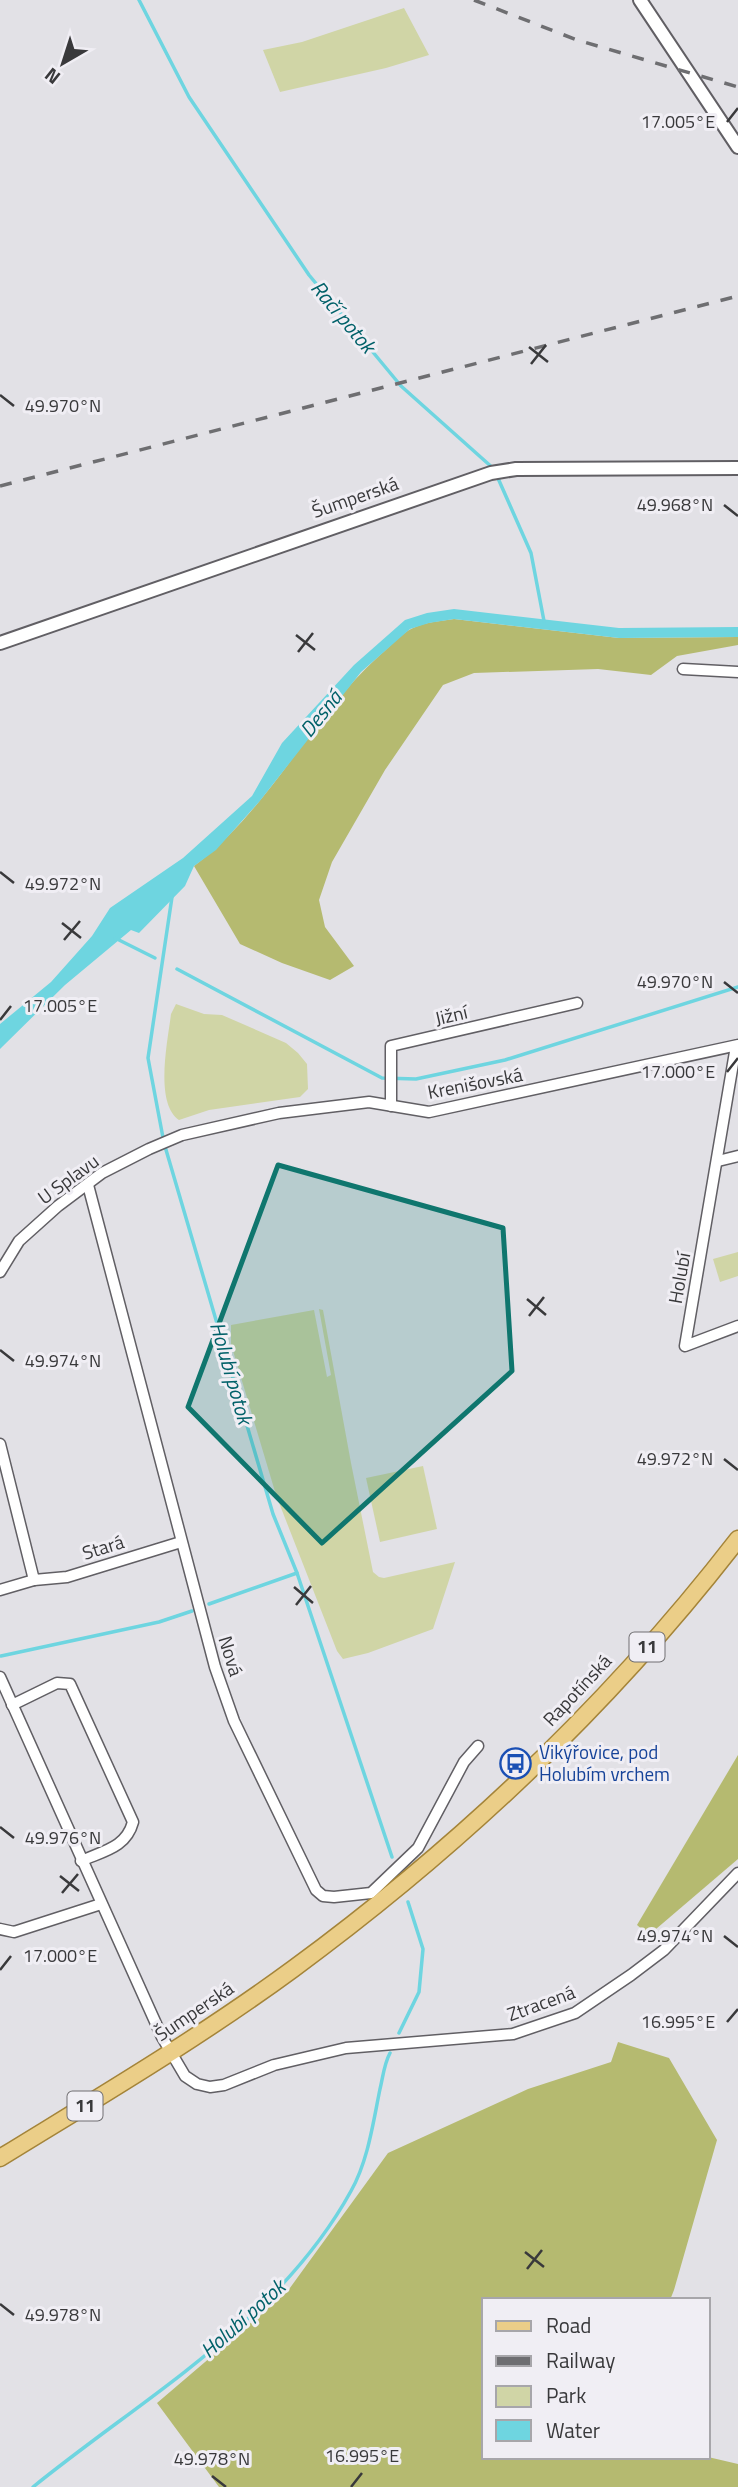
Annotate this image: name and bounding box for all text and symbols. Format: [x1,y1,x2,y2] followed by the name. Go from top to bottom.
[28,28,98,98] north arrow
[38,61,66,92] text: N
[641,108,715,135] text: 17.005°E
[304,273,386,362] water label: Račí potok
[25,392,101,419] text: 49.970°N
[308,468,402,525] street label: Šumperská
[637,491,713,518] text: 49.968°N
[291,682,350,744] water label: Desná
[25,870,101,897] text: 49.972°N
[637,968,713,995] text: 49.970°N
[23,992,97,1019] text: 17.005°E
[432,996,472,1032] street label: Jižní
[641,1058,715,1085] text: 17.000°E
[425,1059,525,1106] street label: Krenišovská
[31,1146,104,1211] street label: U Splavu
[660,1248,698,1306] street label: Holubí
[202,1318,263,1430] water label: Holubí potok
[25,1347,101,1374] text: 49.974°N
[637,1445,713,1472] text: 49.972°N
[78,1526,128,1567] street label: Stará
[212,1632,251,1680] street label: Nová
[630,1632,664,1662] road number: 11
[535,1647,618,1732] street label: Rapotínská
[539,1737,670,1788] place label: Vikýřovice, pod Holubím vrchem
[499,1746,533,1780] bus stop icon: Vikýřovice, pod Holubím vrchem
[25,1824,101,1851] text: 49.976°N
[637,1922,713,1949] text: 49.974°N
[23,1942,97,1969] text: 17.000°E
[148,1973,239,2048] street label: Šumperská
[503,1977,579,2028] street label: Ztracená
[641,2008,715,2035] text: 16.995°E
[68,2092,102,2120] road number: 11
[193,2269,294,2365] water label: Holubí potok
[482,2298,710,2459] legend
[25,2301,101,2328] text: 49.978°N
[546,2309,591,2341] text: Road
[546,2344,615,2376] text: Railway
[546,2379,586,2411] text: Park
[546,2414,600,2446] text: Water
[325,2442,399,2469] text: 16.995°E
[174,2445,250,2472] text: 49.978°N

